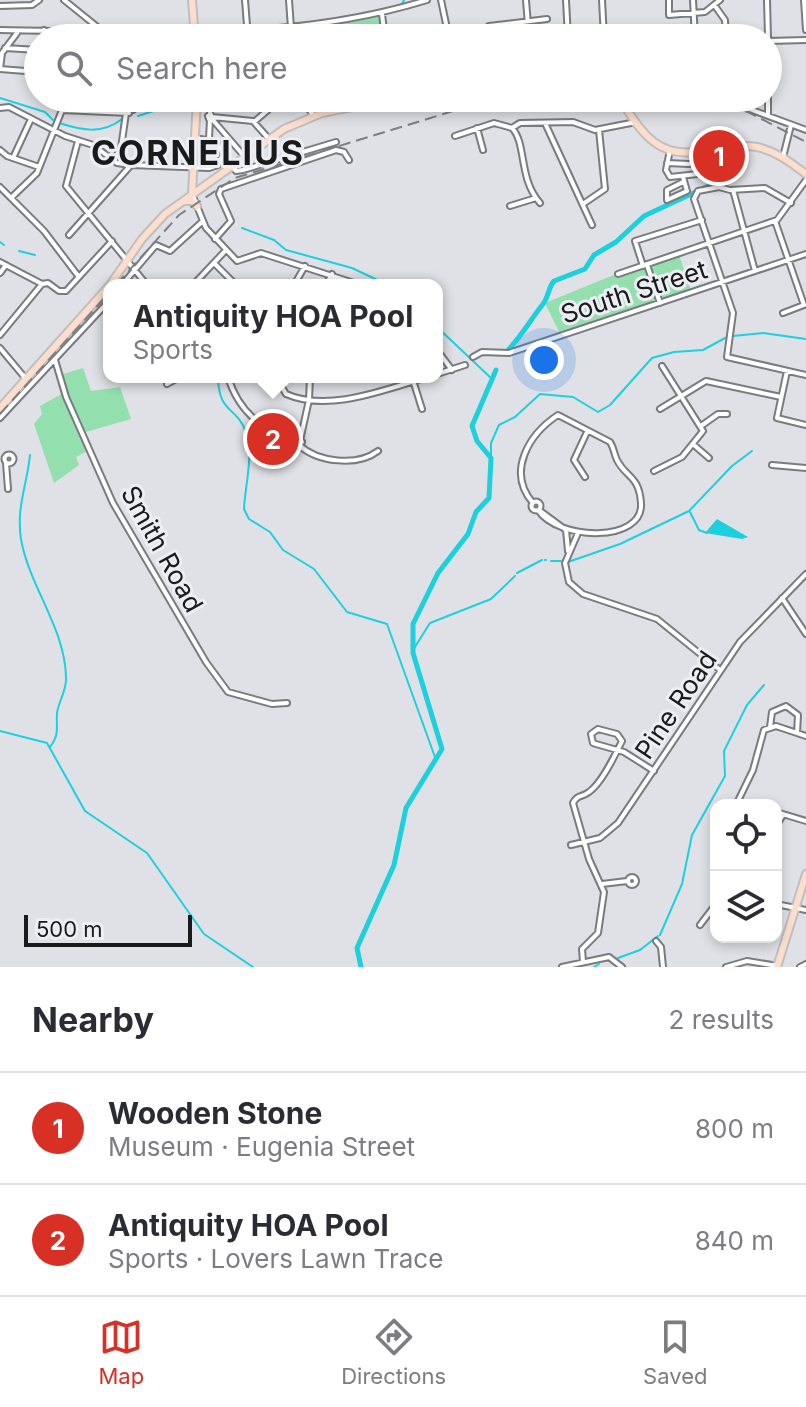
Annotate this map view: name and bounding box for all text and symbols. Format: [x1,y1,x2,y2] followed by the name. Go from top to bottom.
[24,24,782,112] search box
[52,46,96,90] icon: search
[116,50,288,86] text: Search here
[693,126,745,186] pin: 1
[91,132,305,173] district label: CORNELIUS
[557,253,711,330] street label: South Street
[103,279,443,383] popup
[133,298,413,334] text: Antiquity HOA Pool
[133,334,213,365] text: Sports
[524,340,564,380] your location
[247,409,299,469] pin: 2
[115,480,210,617] street label: Smith Road
[628,645,723,765] street label: Pine Road
[710,799,782,943] map controls
[710,799,782,871] button: locate
[710,871,782,943] button: layers
[24,911,192,947] scale bar
[36,916,103,942] text: 500 m
[32,999,154,1040] text: Nearby
[669,1004,774,1035] text: 2 results
[108,1095,322,1131] text: Wooden Stone
[52,1113,64,1144] text: 1
[695,1113,774,1144] text: 800 m
[108,1131,415,1162] text: Museum · Eugenia Street
[108,1207,389,1243] text: Antiquity HOA Pool
[50,1225,66,1256] text: 2
[695,1225,774,1256] text: 840 m
[108,1243,443,1274] text: Sports · Lovers Lawn Trace
[99,1315,144,1389] tab: Map
[341,1315,446,1389] tab: Directions
[643,1315,707,1389] tab: Saved

